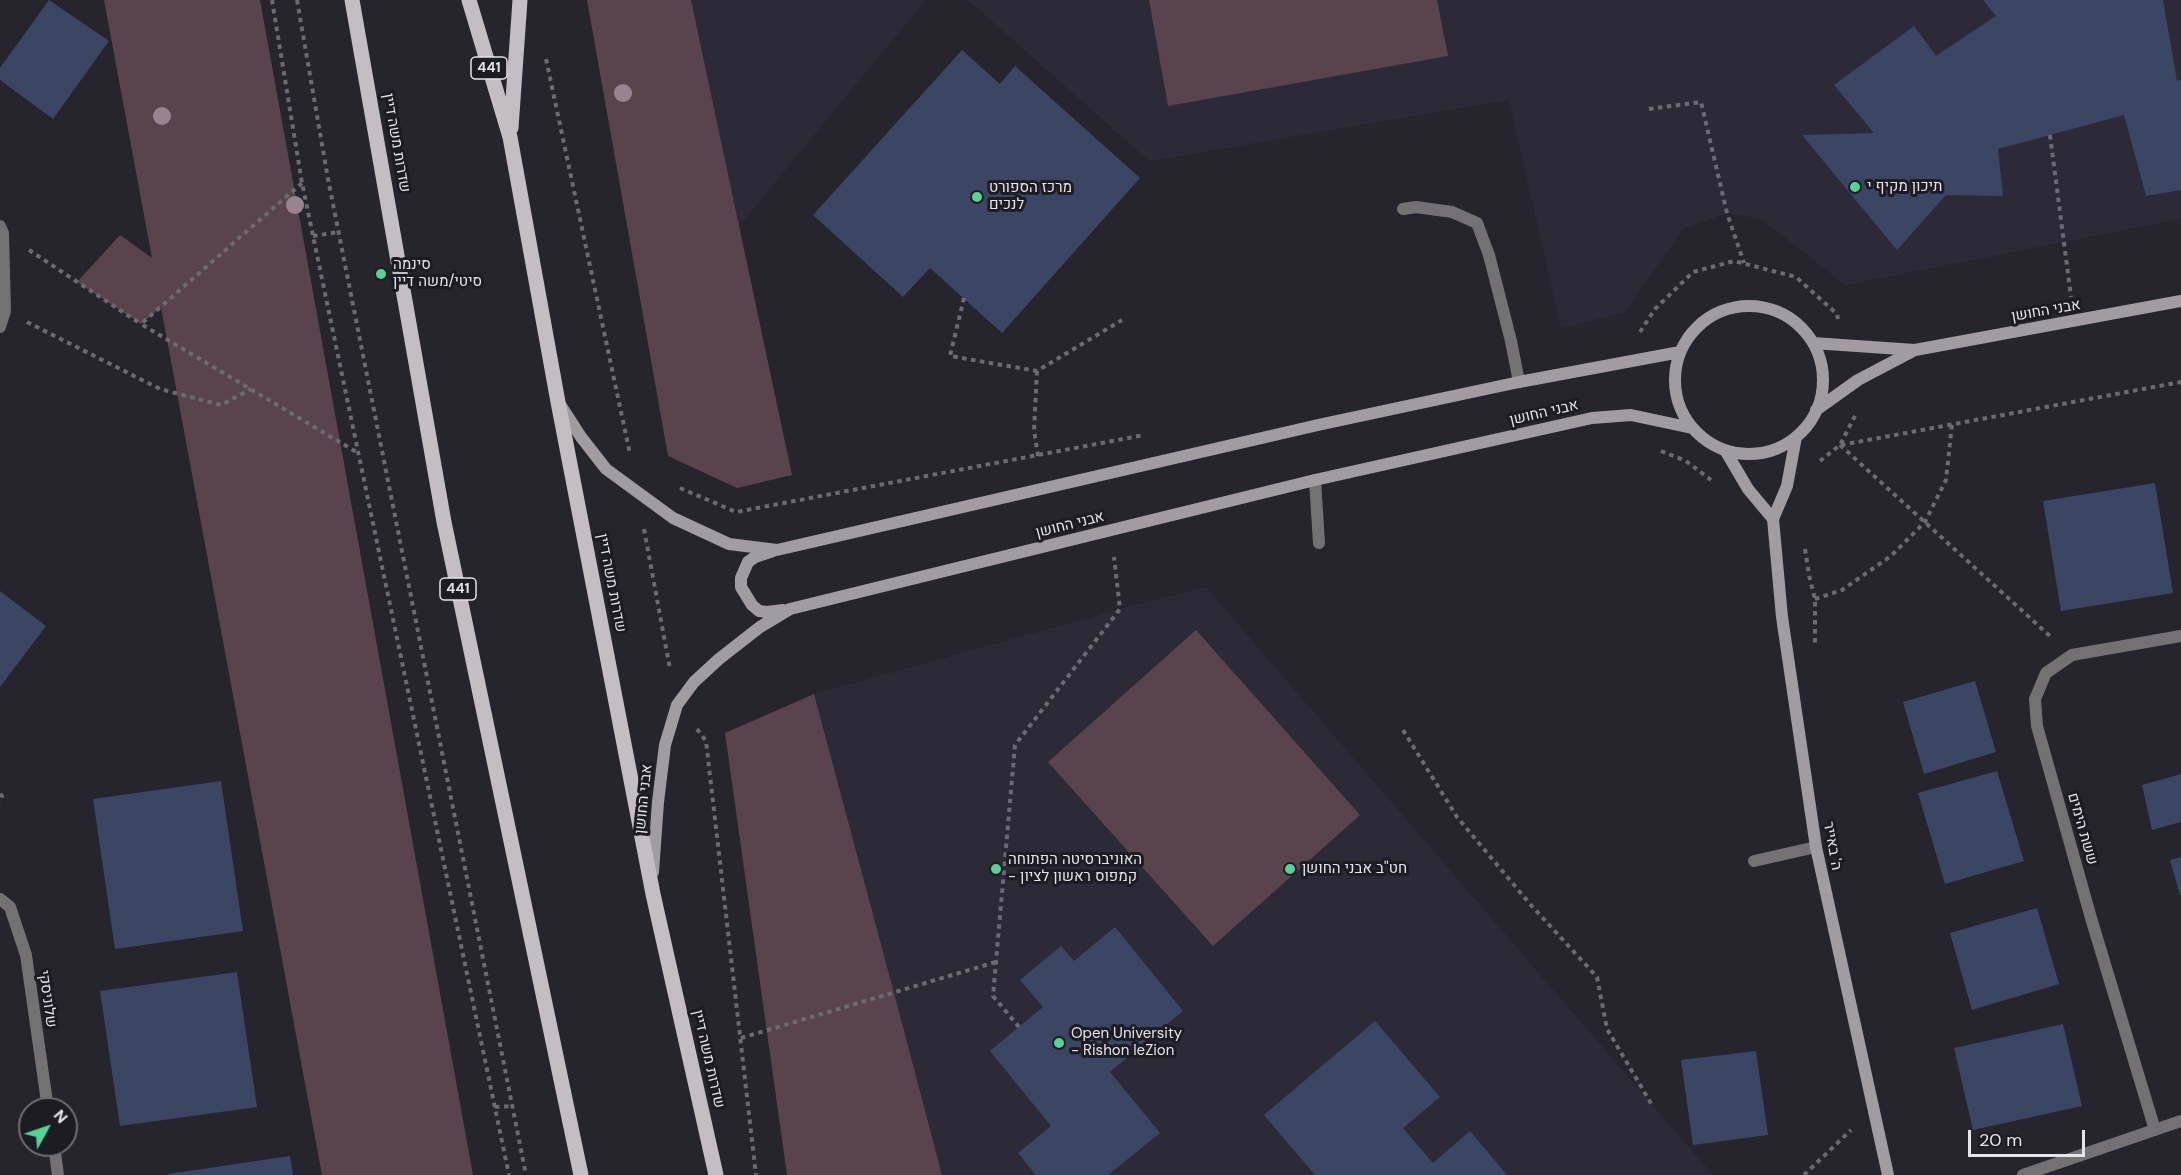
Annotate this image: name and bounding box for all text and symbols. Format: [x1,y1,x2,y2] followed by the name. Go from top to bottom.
[471,57,507,79] road number: 441
[378,92,414,194] street label: שדרות משה דיין
[1867,178,1942,196] place label: תיכון מקיף י
[989,179,1072,214] place label: מרכז הספורט לנכים
[1848,180,1862,194] marker: תיכון מקיף י
[970,190,984,204] marker: מרכז הספורט לנכים
[393,256,482,291] place label: סינמה סיטי/משה דיין
[374,267,388,281] marker: סינמה סיטי/משה דיין
[2010,296,2082,326] street label: אבני החושן
[1508,396,1580,430] street label: אבני החושן
[1034,508,1106,542] street label: אבני החושן
[593,532,629,634] street label: שדרות משה דיין
[440,578,476,600] road number: 441
[631,763,657,835] street label: אבני החושן
[2063,791,2101,867] street label: ששת הימים
[1819,820,1845,872] street label: ה' באייר
[1008,851,1142,886] place label: האוניברסיטה הפתוחה - קמפוס ראשון לציון
[1302,860,1407,878] place label: חט''ב אבני החושן
[989,862,1003,876] marker: האוניברסיטה הפתוחה - קמפוס ראשון לציון
[1283,862,1297,876] marker: חט''ב אבני החושן
[34,969,60,1029] street label: שלוניסקי
[688,1008,728,1110] street label: שדרות משה דיין
[1071,1025,1182,1060] place label: Open University - Rishon leZion
[1052,1036,1066,1050] marker: Open University - Rishon leZion
[18,1097,78,1157] north arrow
[49,1105,72,1128] text: N
[1971,1118,2088,1156] scale bar
[1979,1128,2022,1152] text: 20 m

